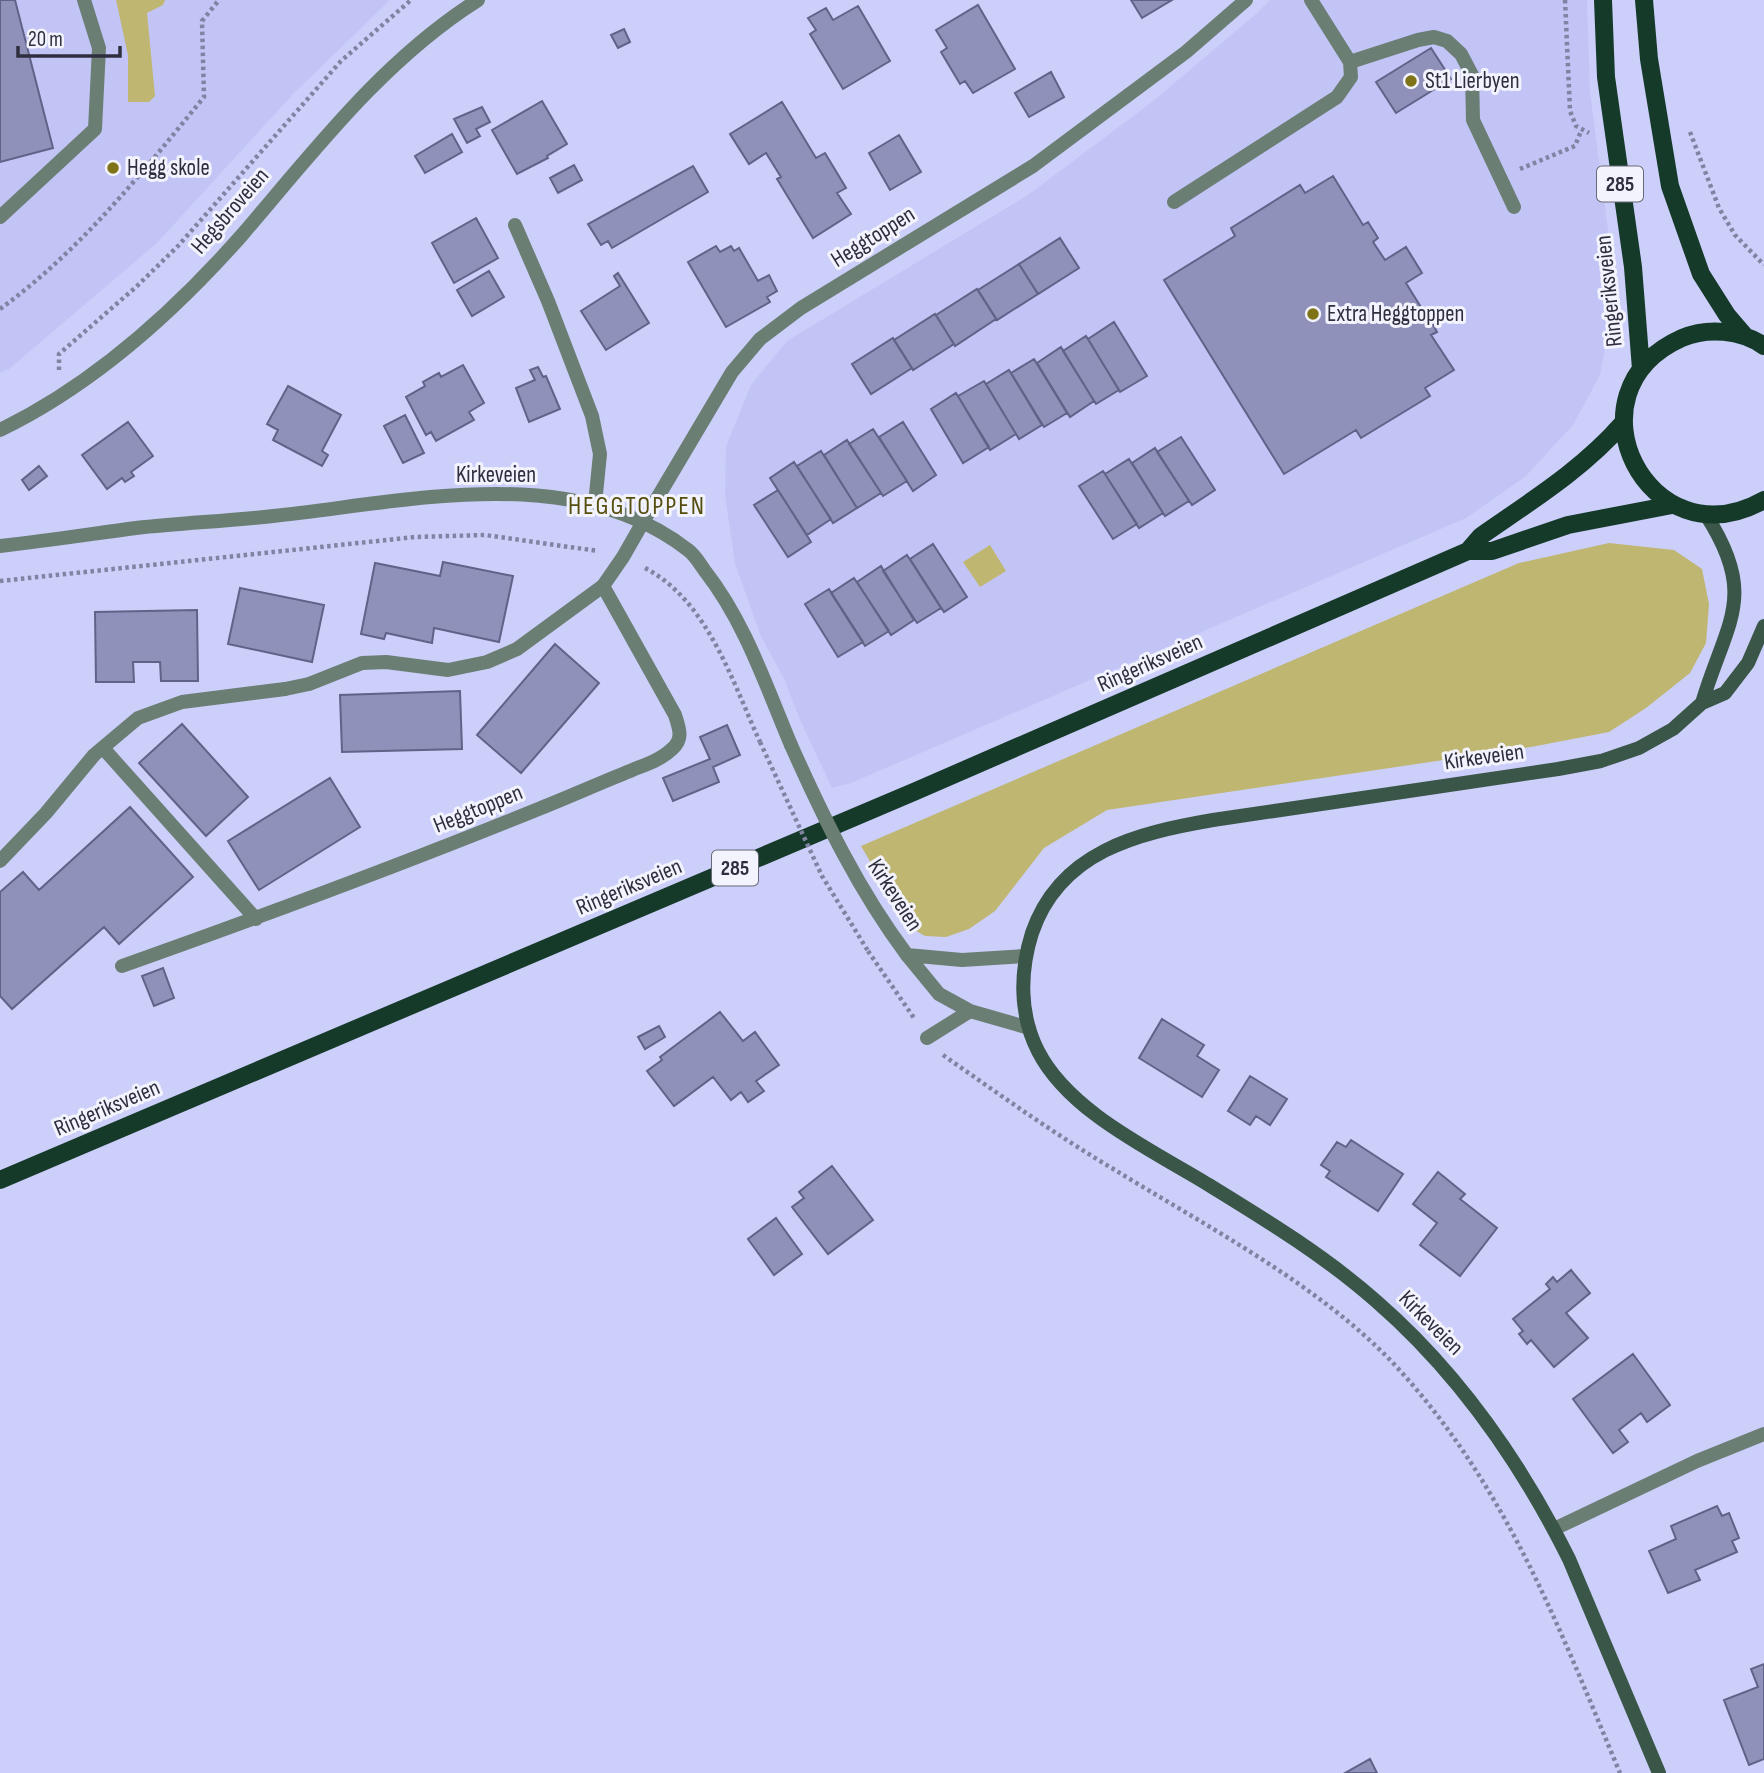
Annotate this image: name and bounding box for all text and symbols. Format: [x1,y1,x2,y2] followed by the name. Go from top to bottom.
[18,14,119,58] scale bar
[28,27,63,52] text: 20 m
[1425,67,1520,95] place label: St1 Lierbyen
[1403,73,1419,89] marker: St1 Lierbyen
[127,154,210,182] place label: Hegg skole
[105,160,121,176] marker: Hegg skole
[185,162,275,260] street label: Hegsbroveien
[1597,166,1643,202] road number: 285
[826,200,920,274] street label: Heggtoppen
[1589,234,1629,348] street label: Ringeriksveien
[1327,300,1464,328] place label: Extra Heggtoppen
[1305,306,1321,322] marker: Extra Heggtoppen
[456,461,536,489] street label: Kirkeveien
[568,491,706,522] district label: HEGGTOPPEN
[1093,627,1207,699] street label: Ringeriksveien
[1442,738,1526,776] street label: Kirkeveien
[429,778,527,840] street label: Heggtoppen
[712,850,758,886] road number: 285
[572,852,686,922] street label: Ringeriksveien
[861,854,929,936] street label: Kirkeveien
[50,1073,164,1143] street label: Ringeriksveien
[1393,1285,1469,1361] street label: Kirkeveien

